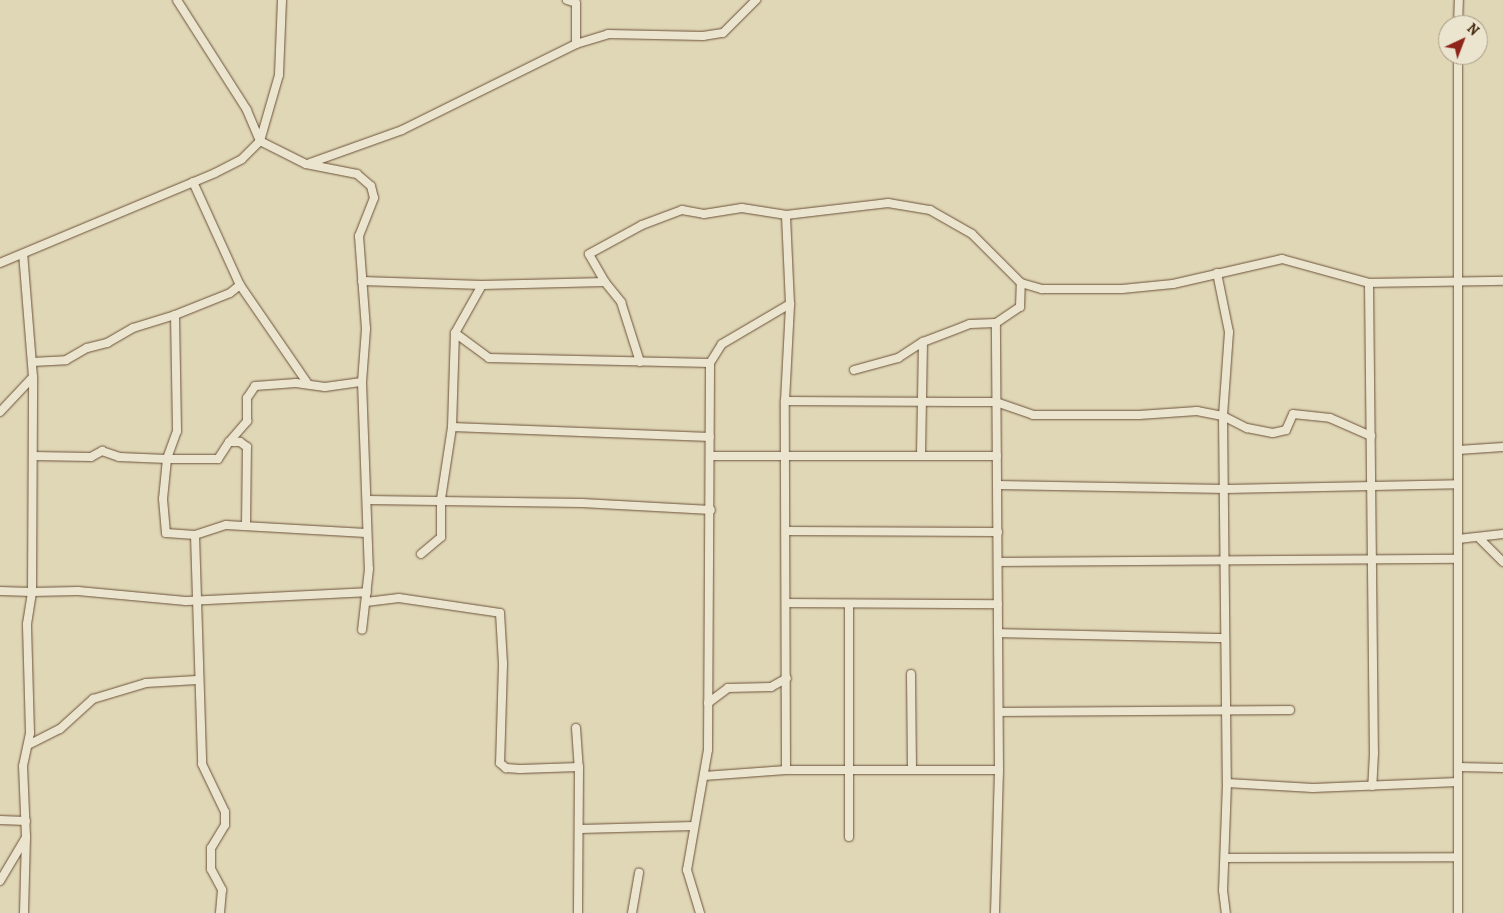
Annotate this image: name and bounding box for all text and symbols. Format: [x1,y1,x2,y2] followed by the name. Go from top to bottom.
[1438,15,1488,65] north arrow
[1463,19,1483,40] text: N

